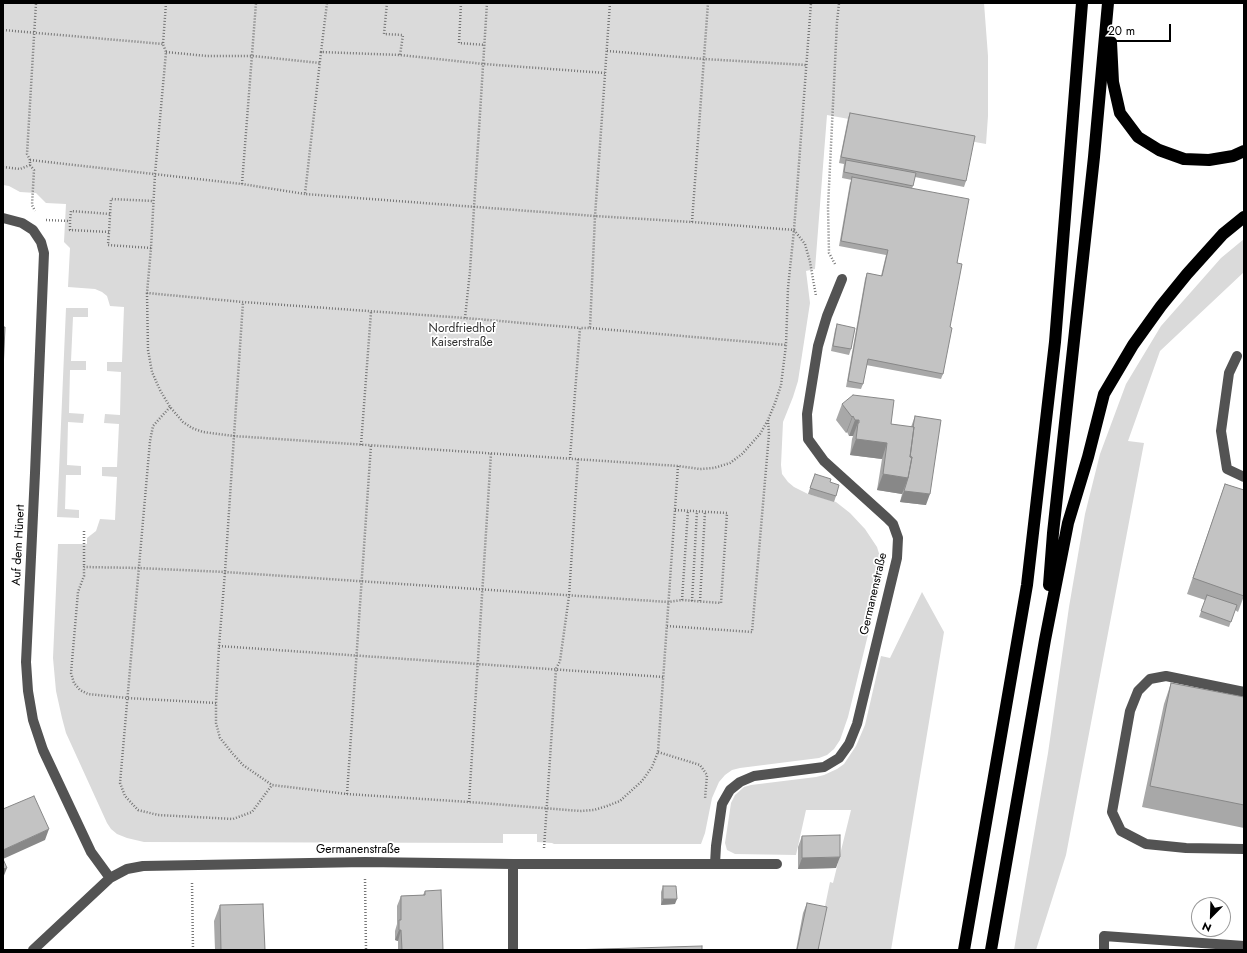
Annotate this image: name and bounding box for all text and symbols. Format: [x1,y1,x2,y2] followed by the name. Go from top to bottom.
[1103,16,1173,42] scale bar
[1108,22,1135,40] text: 20 m
[429,322,495,350] park label: Nordfriedhof Kaiserstraße
[10,504,28,586] street label: Auf dem Hünert
[858,551,890,637] street label: Germanenstraße
[316,843,400,857] street label: Germanenstraße
[1191,897,1231,937] north arrow
[1200,918,1214,936] text: N

